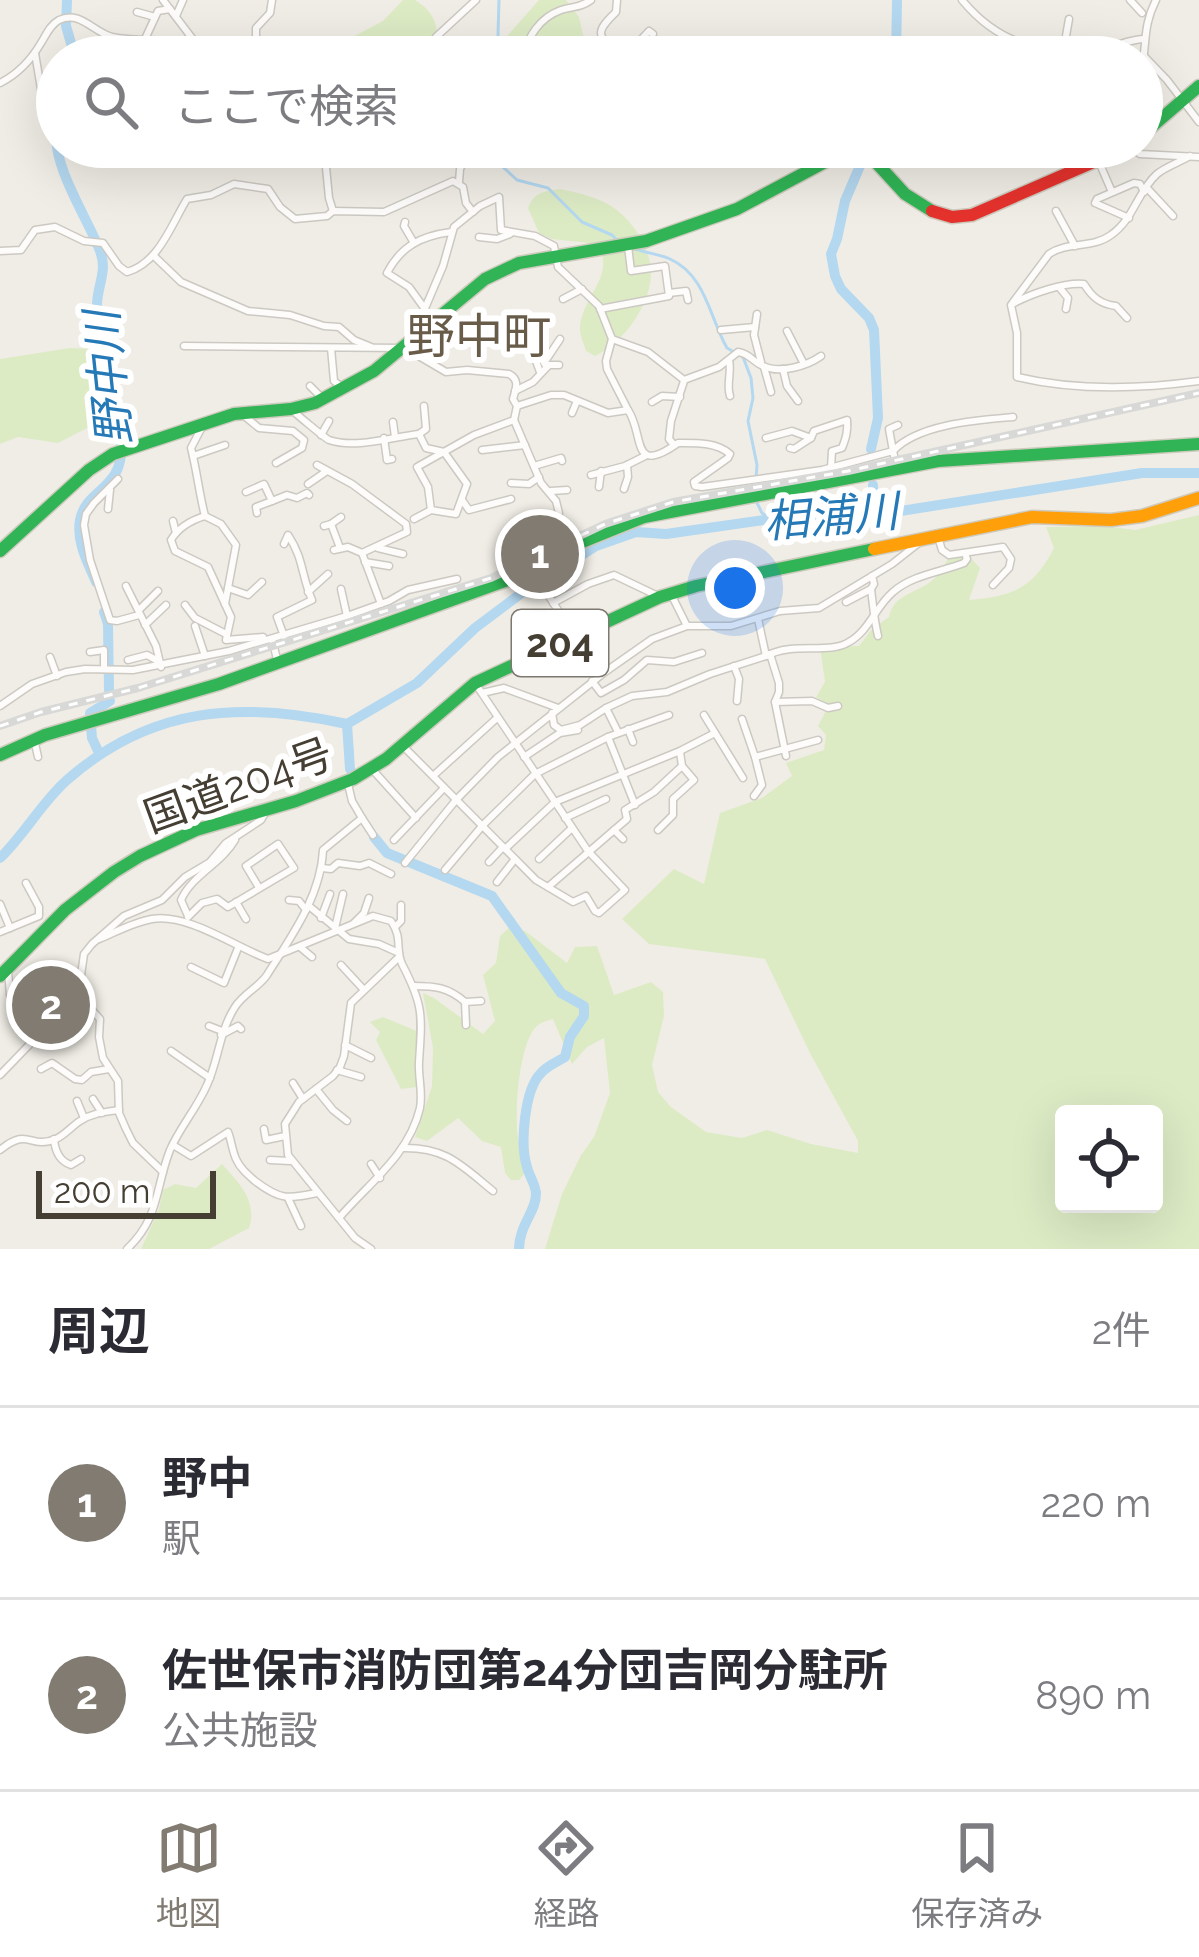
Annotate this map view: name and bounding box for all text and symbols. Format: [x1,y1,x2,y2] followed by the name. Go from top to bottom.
[36,36,1163,168] search box
[78,69,144,135] icon: search
[174,80,399,133] text: ここで検索
[75,304,142,448] water label: 野中川
[407,308,551,364] district label: 野中町
[761,484,905,549] water label: 相浦川
[501,509,579,599] pin: 1
[705,558,765,618] your location
[512,610,608,676] road number: 204
[137,729,339,842] street label: 国道204号
[12,960,90,1050] pin: 2
[1055,1105,1163,1213] map controls
[1055,1105,1163,1213] button: locate
[36,1165,216,1218] scale bar
[54,1172,150,1211] text: 200 m
[48,1301,150,1361] text: 周辺
[1092,1307,1151,1353] text: 2件
[162,1452,252,1505] text: 野中
[77,1480,97,1526] text: 1
[1041,1480,1151,1526] text: 220 m
[162,1515,201,1561] text: 駅
[162,1644,888,1697] text: 佐世保市消防団第24分団吉岡分駐所
[76,1672,98,1718] text: 2
[1035,1672,1151,1718] text: 890 m
[162,1707,318,1753] text: 公共施設
[156,1815,222,1935] tab: 地図
[533,1815,599,1935] tab: 経路
[911,1815,1043,1935] tab: 保存済み

